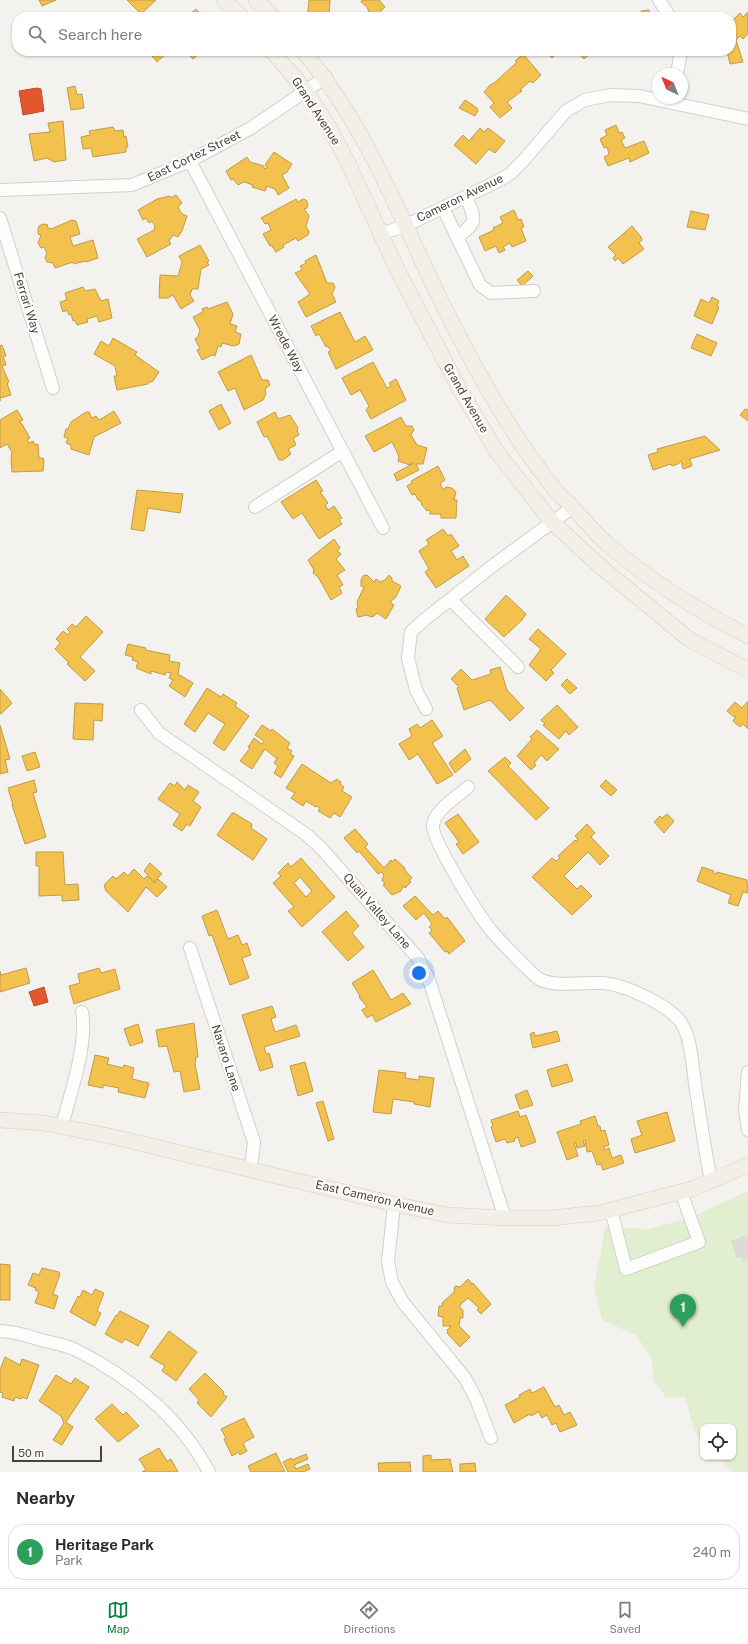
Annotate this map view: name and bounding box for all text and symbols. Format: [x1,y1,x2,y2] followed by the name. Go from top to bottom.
[12,12,736,56] search box
[26,23,48,45] icon: search
[58,26,142,43] text: Search here
[652,68,688,104] north arrow
[289,74,343,148] street label: Grand Avenue
[145,127,243,185] street label: East Cortez Street
[414,171,506,225] street label: Cameron Avenue
[11,271,43,336] street label: Ferrari Way
[265,313,307,376] street label: Wrede Way
[440,361,492,435] street label: Grand Avenue
[340,870,414,952] street label: Quail Valley Lane
[409,963,429,983] your location
[209,1023,243,1093] street label: Navaro Lane
[314,1177,436,1219] street label: East Cameron Avenue
[670,1294,696,1327] pin: 1
[700,1424,736,1460] map controls
[700,1424,736,1460] button: locate
[12,1444,102,1463] scale bar
[18,1447,44,1459] text: 50 m
[16,1488,75,1508] text: Nearby
[55,1536,154,1553] text: Heritage Park
[27,1545,33,1560] text: 1
[693,1545,731,1560] text: 240 m
[55,1553,83,1568] text: Park
[107,1599,129,1635] tab: Map
[344,1599,395,1635] tab: Directions
[609,1599,641,1635] tab: Saved

